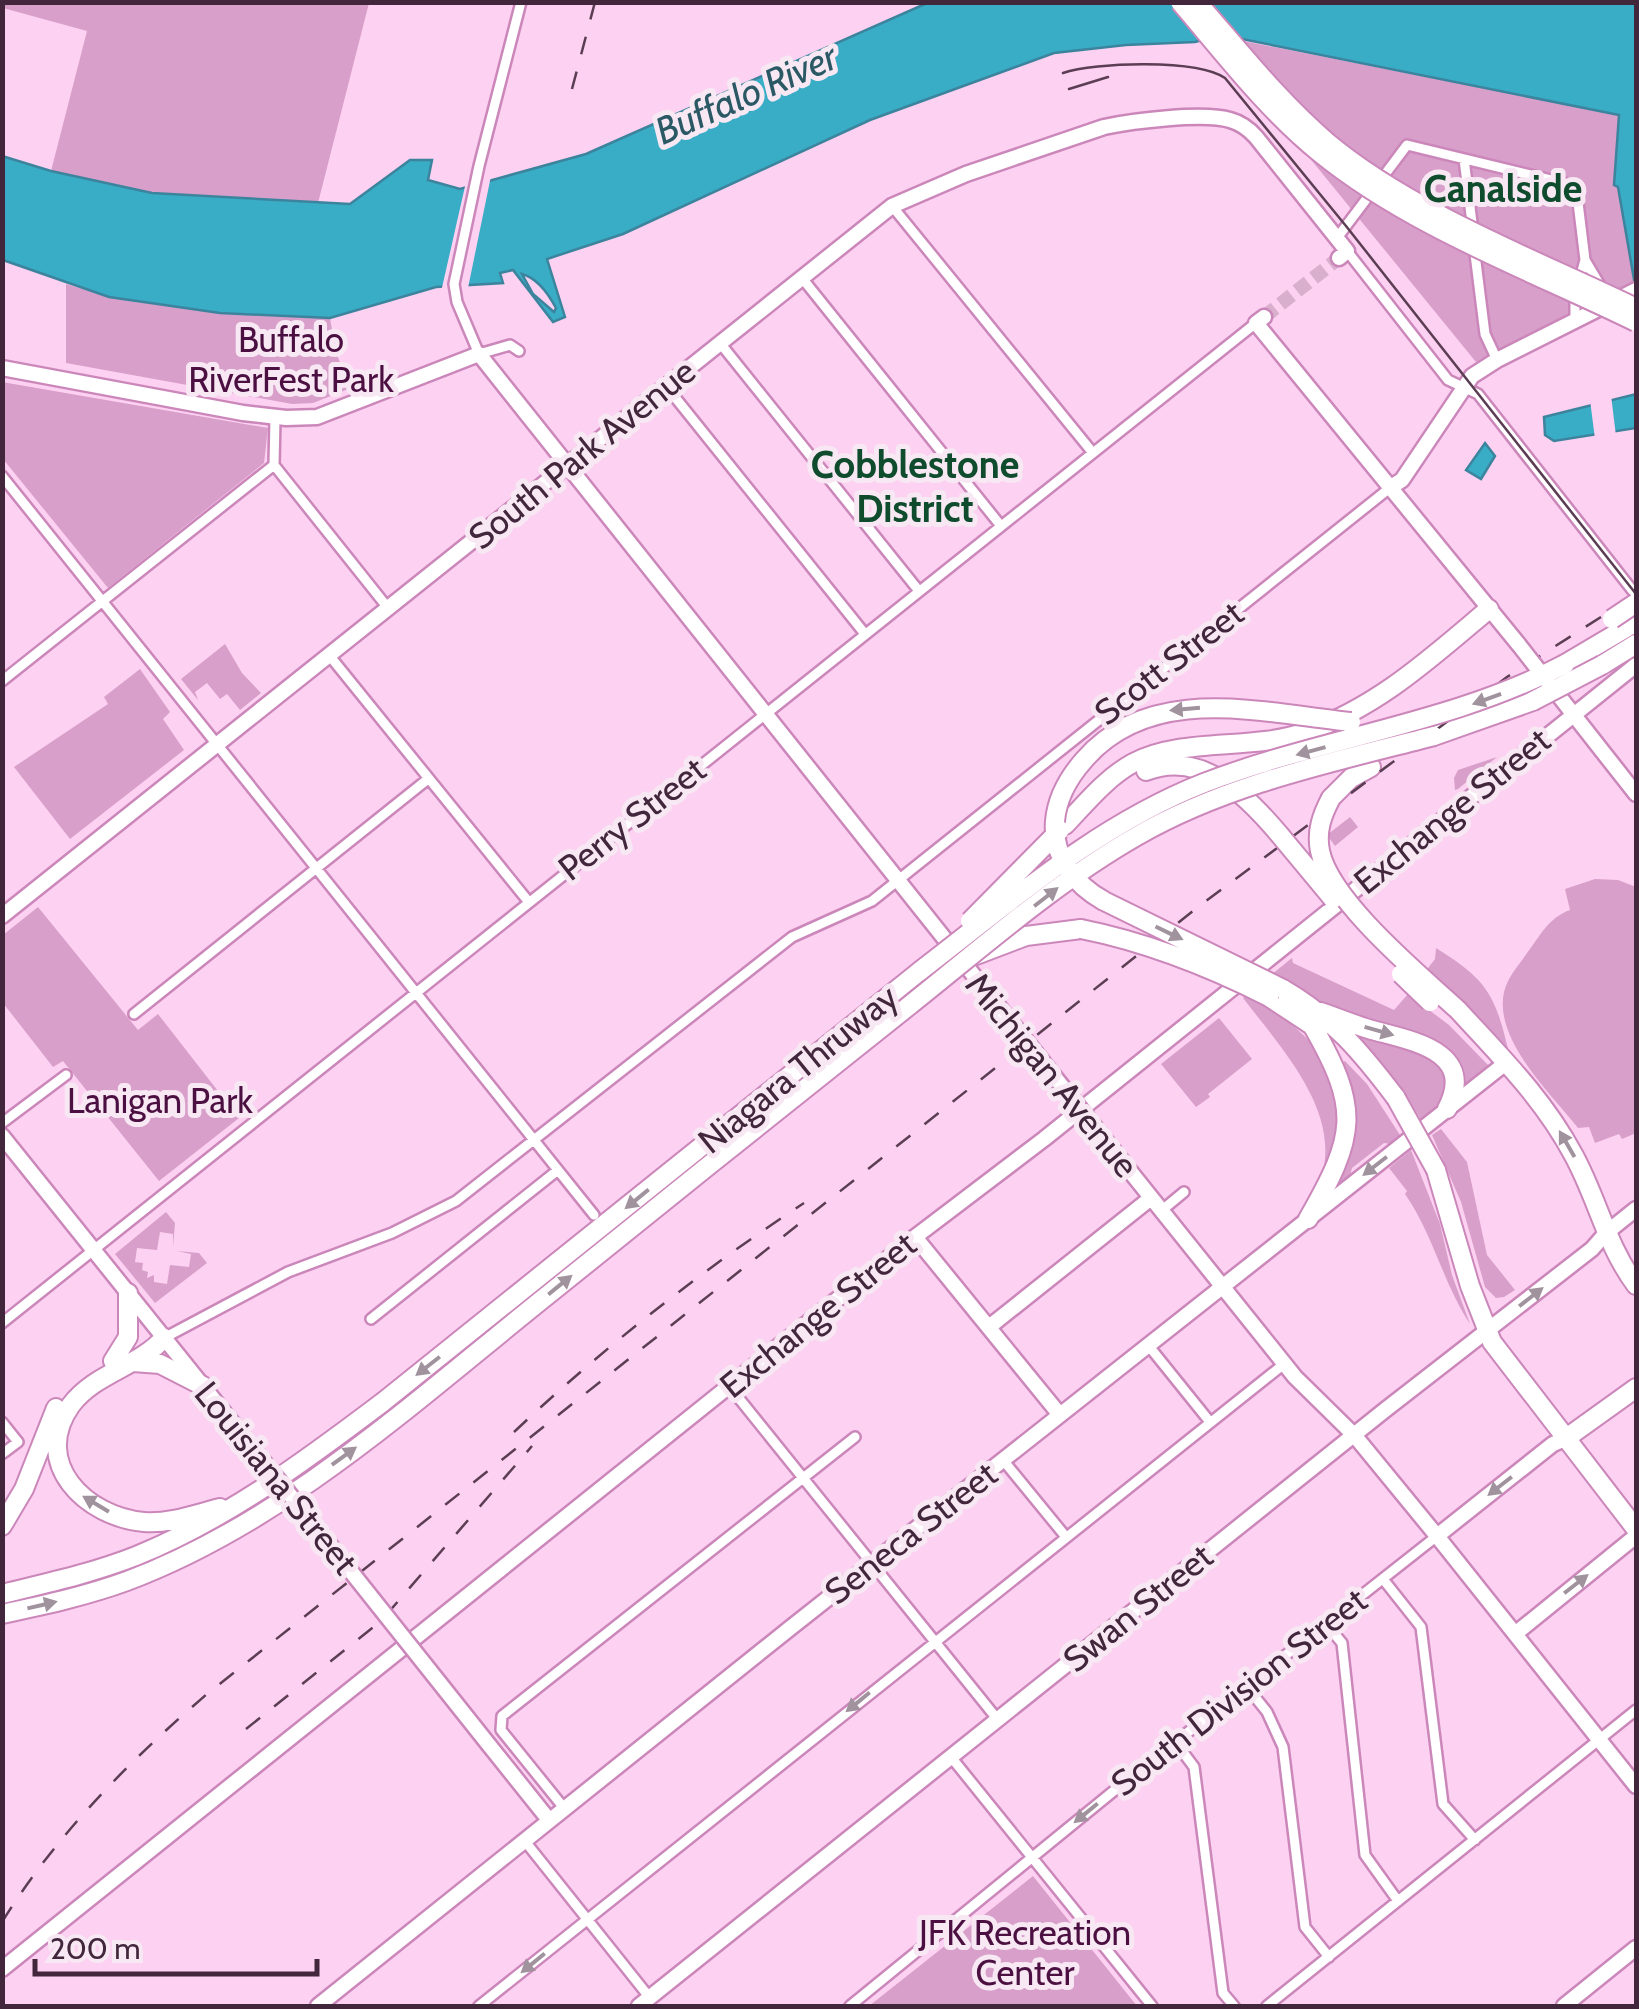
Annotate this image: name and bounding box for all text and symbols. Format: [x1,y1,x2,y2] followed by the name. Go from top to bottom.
[648,32,845,154] water label: Buffalo River
[1424,165,1582,212] district label: Canalside
[188,318,394,401] park label: Buffalo RiverFest Park
[460,349,703,558] street label: South Park Avenue
[811,441,1019,532] district label: Cobblestone District
[1086,591,1252,734] street label: Scott Street
[1471,692,1501,707] one-way arrow
[1168,702,1200,718] one-way arrow
[1345,718,1559,903] street label: Exchange Street
[1295,743,1326,759] one-way arrow
[549,748,714,889] street label: Perry Street
[1033,887,1058,908] one-way arrow
[1154,924,1183,941] one-way arrow
[957,964,1148,1186] street label: Michigan Avenue
[689,975,906,1162] street label: Niagara Thruway
[1364,1024,1395,1040] one-way arrow
[67,1079,253,1122] park label: Lanigan Park
[1559,1129,1576,1158] one-way arrow
[1363,1155,1388,1176] one-way arrow
[624,1188,650,1209] one-way arrow
[711,1222,925,1407] street label: Exchange Street
[547,1275,573,1296] one-way arrow
[1519,1287,1544,1308] one-way arrow
[416,1356,442,1377] one-way arrow
[186,1373,367,1583] street label: Louisiana Street
[330,1446,357,1466] one-way arrow
[816,1452,1005,1613] street label: Seneca Street
[1488,1475,1513,1496] one-way arrow
[82,1496,110,1514] one-way arrow
[1054,1534,1221,1681] street label: Swan Street
[1562,1574,1588,1595] one-way arrow
[1102,1578,1375,1805] street label: South Division Street
[27,1597,58,1612] one-way arrow
[846,1691,871,1712] one-way arrow
[1074,1802,1099,1823] one-way arrow
[918,1911,1131,1994] park label: JFK Recreation Center
[35,1914,318,1976] scale bar
[50,1930,141,1967] text: 200 m
[521,1952,546,1973] one-way arrow

